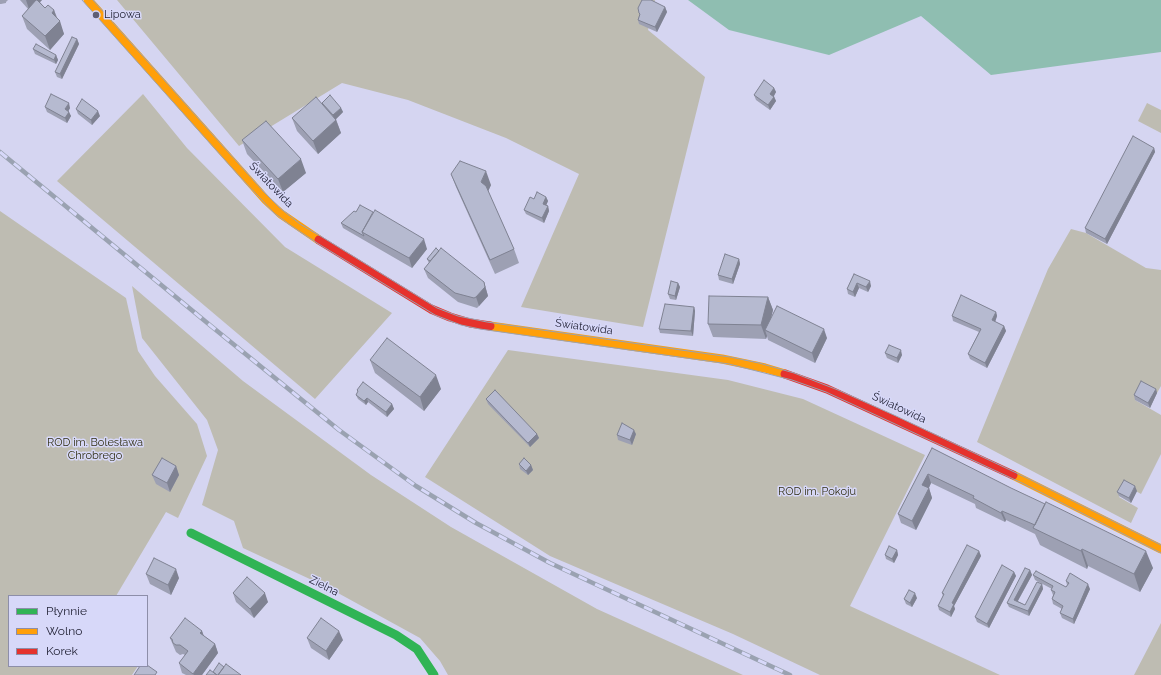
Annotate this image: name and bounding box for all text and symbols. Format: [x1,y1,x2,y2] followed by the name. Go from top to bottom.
[104,8,141,22] place label: Lipowa
[91,10,101,20] marker: Lipowa
[246,160,296,210] street label: Światowida
[554,316,614,338] street label: Światowida
[870,390,928,426] street label: Światowida
[47,436,143,462] park label: ROD im. Bolesława Chrobrego
[778,485,856,499] park label: ROD im. Pokoju
[307,573,341,599] street label: Zielna
[8,595,148,667] legend
[46,604,87,618] text: Płynnie
[46,624,82,638] text: Wolno
[46,644,78,658] text: Korek

